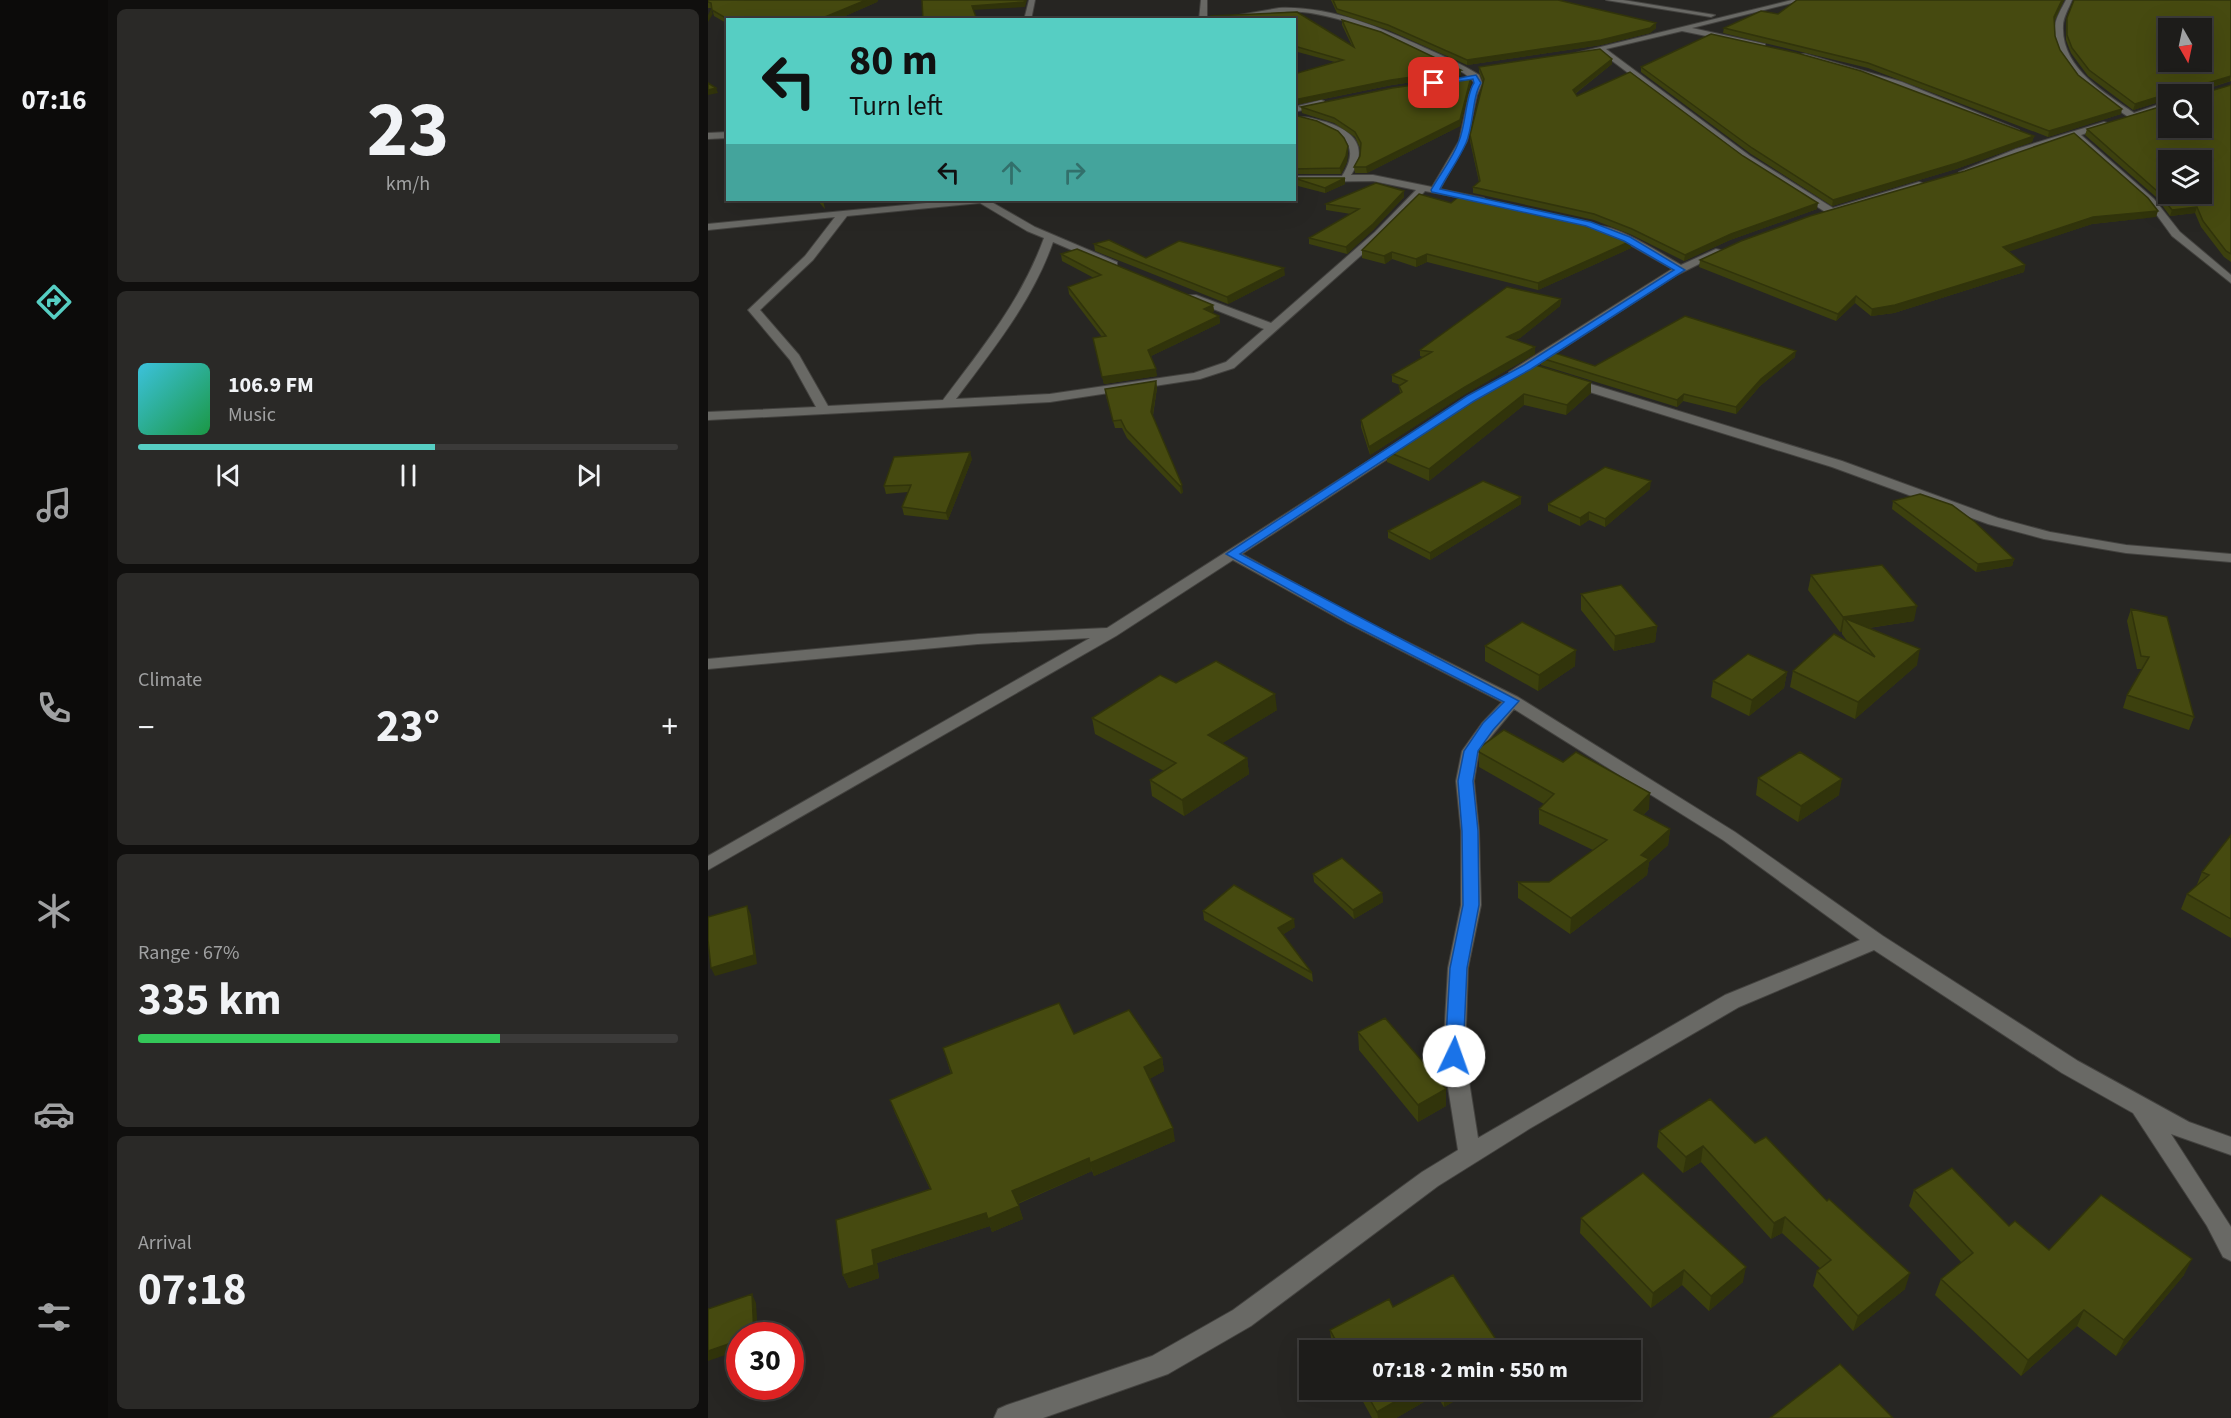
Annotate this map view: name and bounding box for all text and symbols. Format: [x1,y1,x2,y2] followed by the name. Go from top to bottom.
[2158,18,2212,72] north arrow
[2158,18,2212,204] map controls
[849,31,938,91] text: 80 m
[750,42,828,120] icon: left
[1408,57,1459,108] pin
[1417,66,1450,99] icon: arrive
[367,75,449,186] text: 23
[21,81,87,120] text: 07:16
[2158,84,2212,138] button: search
[849,87,943,126] text: Turn left
[2158,150,2212,204] button: layers
[932,156,965,189] icon: left
[995,156,1028,189] icon: ahead
[1058,156,1091,189] icon: right
[386,170,430,198] text: km/h
[33,281,75,323] icon: directions
[228,369,314,401] text: 106.9 FM
[228,401,276,429] text: Music
[212,459,245,492] icon: previous
[392,459,425,492] icon: pause
[572,459,605,492] icon: next
[33,484,75,526] icon: music
[138,666,202,694] text: Climate
[33,687,75,729] icon: phone
[376,695,440,759] text: 23°
[138,704,154,751] text: −
[662,704,678,751] text: +
[33,890,75,932] icon: climate
[138,939,239,967] text: Range · 67%
[138,968,282,1032] text: 335 km
[1422,1024,1486,1088] position arrow
[33,1093,75,1135] icon: car
[138,1229,192,1257] text: Arrival
[138,1258,247,1322] text: 07:18
[33,1296,75,1338] icon: filters
[726,1322,804,1400] speed limit sign: 30
[1372,1354,1568,1386] text: 07:18 · 2 min · 550 m

